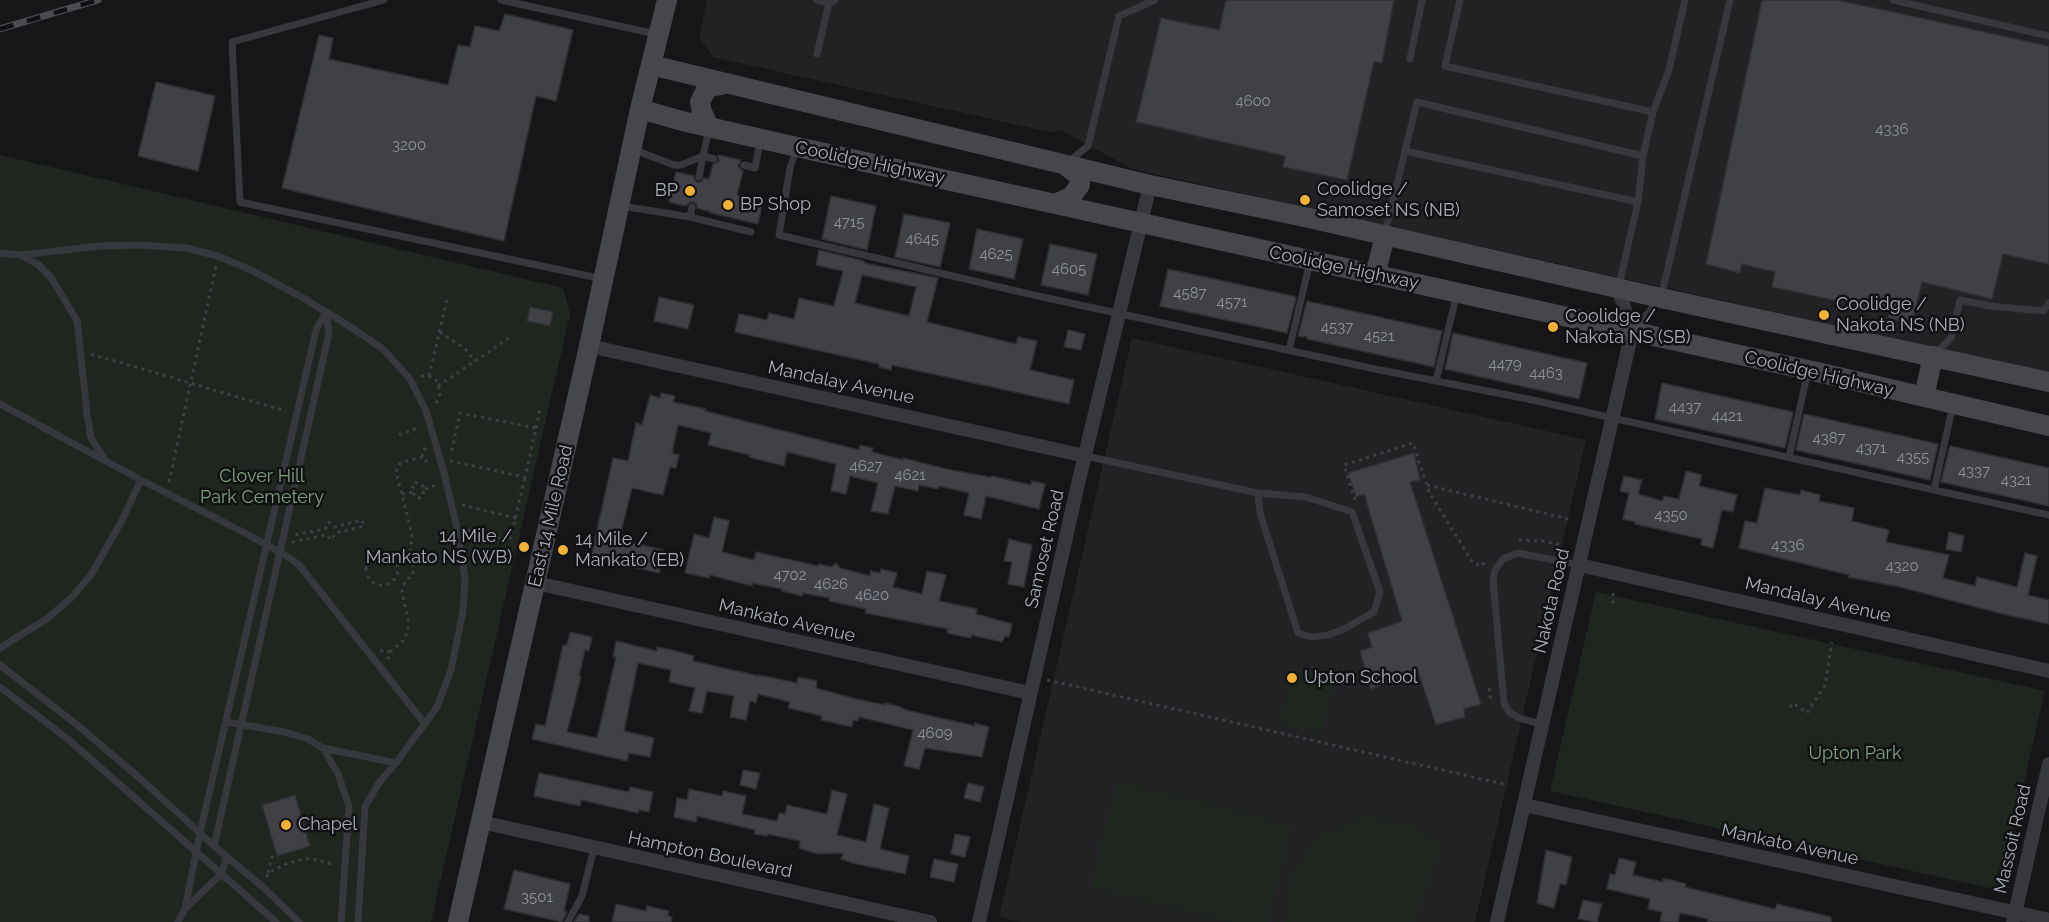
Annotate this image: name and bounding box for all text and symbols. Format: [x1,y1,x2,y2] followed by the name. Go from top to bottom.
[1235,92,1271,110] house number: 4600
[1875,120,1909,138] house number: 4336
[392,136,426,154] house number: 3200
[793,137,947,189] street label: Coolidge Highway
[1317,179,1460,222] place label: Coolidge / Samoset NS (NB)
[655,180,678,202] place label: BP
[683,184,697,198] marker: BP
[1298,193,1312,207] marker: Coolidge / Samoset NS (NB)
[740,194,811,216] place label: BP Shop
[721,198,735,212] marker: BP Shop
[834,213,864,231] house number: 4715
[905,230,939,248] house number: 4645
[1267,242,1421,294] street label: Coolidge Highway
[979,245,1013,263] house number: 4625
[1052,260,1086,278] house number: 4605
[1173,284,1207,302] house number: 4587
[1217,293,1247,311] house number: 4571
[1836,294,1965,336] place label: Coolidge / Nakota NS (NB)
[1565,306,1691,348] place label: Coolidge / Nakota NS (SB)
[1817,308,1831,322] marker: Coolidge / Nakota NS (NB)
[1321,318,1353,336] house number: 4537
[1546,320,1560,334] marker: Coolidge / Nakota NS (SB)
[1364,327,1394,345] house number: 4521
[1742,346,1896,402] street label: Coolidge Highway
[1488,355,1522,373] house number: 4479
[766,357,916,409] street label: Mandalay Avenue
[1529,364,1563,382] house number: 4463
[1669,398,1701,416] house number: 4437
[1712,407,1742,425] house number: 4421
[1812,429,1846,447] house number: 4387
[1856,439,1886,457] house number: 4371
[524,443,578,589] street label: East 14 Mile Road
[1897,448,1929,466] house number: 4355
[849,457,883,475] house number: 4627
[1958,462,1990,480] house number: 4337
[200,466,324,508] park label: Clover Hill Park Cemetery
[894,466,926,484] house number: 4621
[2001,471,2031,489] house number: 4321
[1021,488,1069,610] street label: Samoset Road
[1654,506,1688,524] house number: 4350
[366,526,512,568] place label: 14 Mile / Mankato NS (WB)
[575,529,684,572] place label: 14 Mile / Mankato (EB)
[1771,536,1805,554] house number: 4336
[517,540,531,554] marker: 14 Mile / Mankato NS (WB)
[556,543,570,557] marker: 14 Mile / Mankato (EB)
[1529,547,1575,655] street label: Nakota Road
[1885,557,1919,575] house number: 4320
[773,566,807,584] house number: 4702
[1743,573,1893,627] street label: Mandalay Avenue
[814,575,848,593] house number: 4626
[855,586,889,604] house number: 4620
[717,595,857,647] street label: Mankato Avenue
[1304,667,1418,689] place label: Upton School
[1285,671,1299,685] marker: Upton School
[917,724,953,742] house number: 4609
[1809,743,1901,765] park label: Upton Park
[1990,782,2036,896] street label: Massoit Road
[298,814,357,836] place label: Chapel
[279,818,293,832] marker: Chapel
[1719,820,1861,870] street label: Mankato Avenue
[626,827,794,883] street label: Hampton Boulevard
[521,888,553,906] house number: 3501

